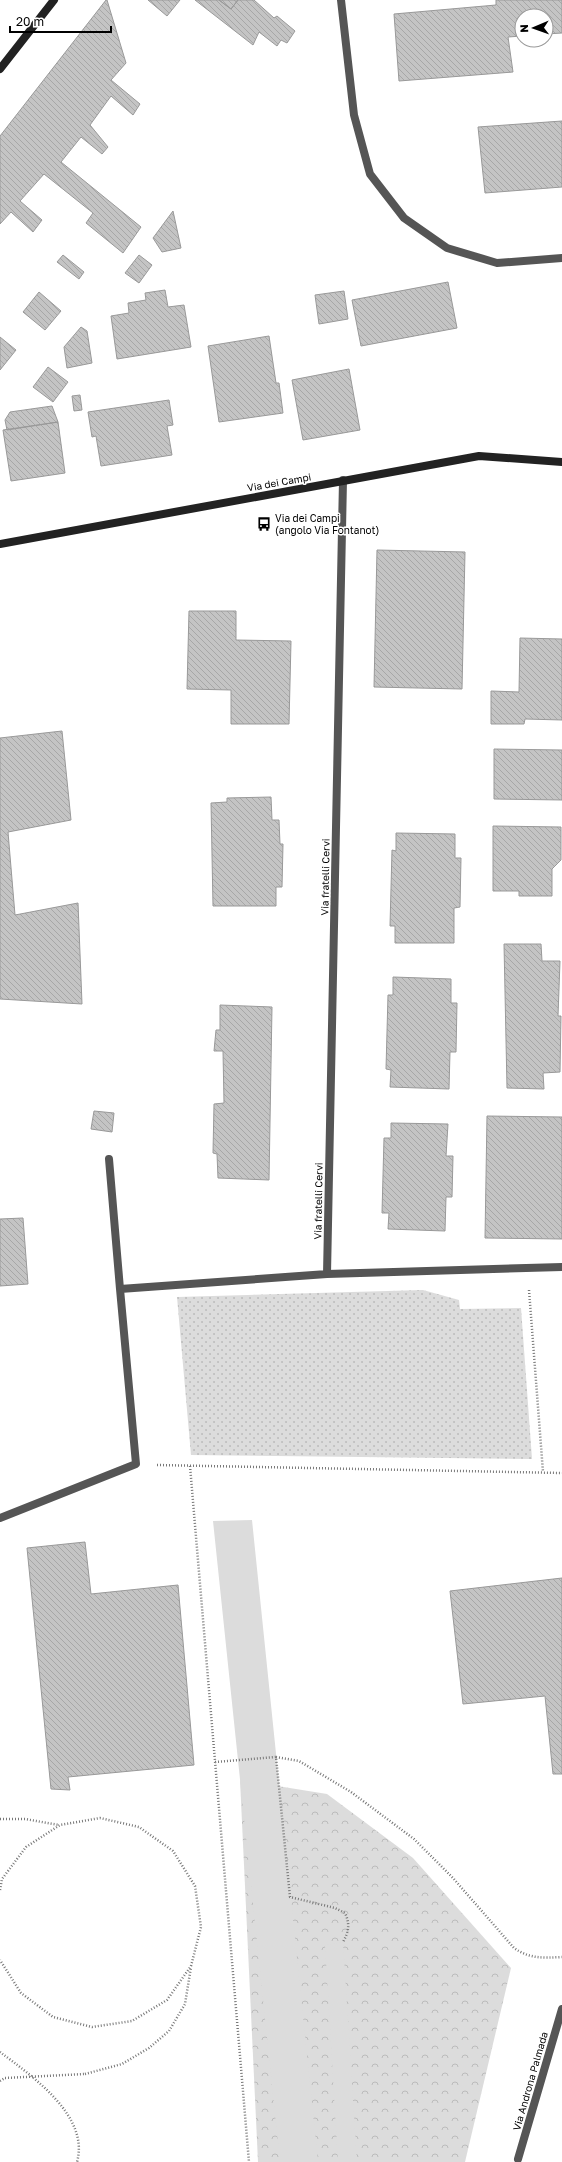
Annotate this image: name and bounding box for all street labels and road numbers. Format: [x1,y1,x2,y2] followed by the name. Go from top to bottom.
[246,470,312,494] street label: Via dei Campi
[318,838,332,916] street label: Via fratelli Cervi
[311,1162,325,1240] street label: Via fratelli Cervi
[510,2030,550,2132] street label: Via Androna Palmada

